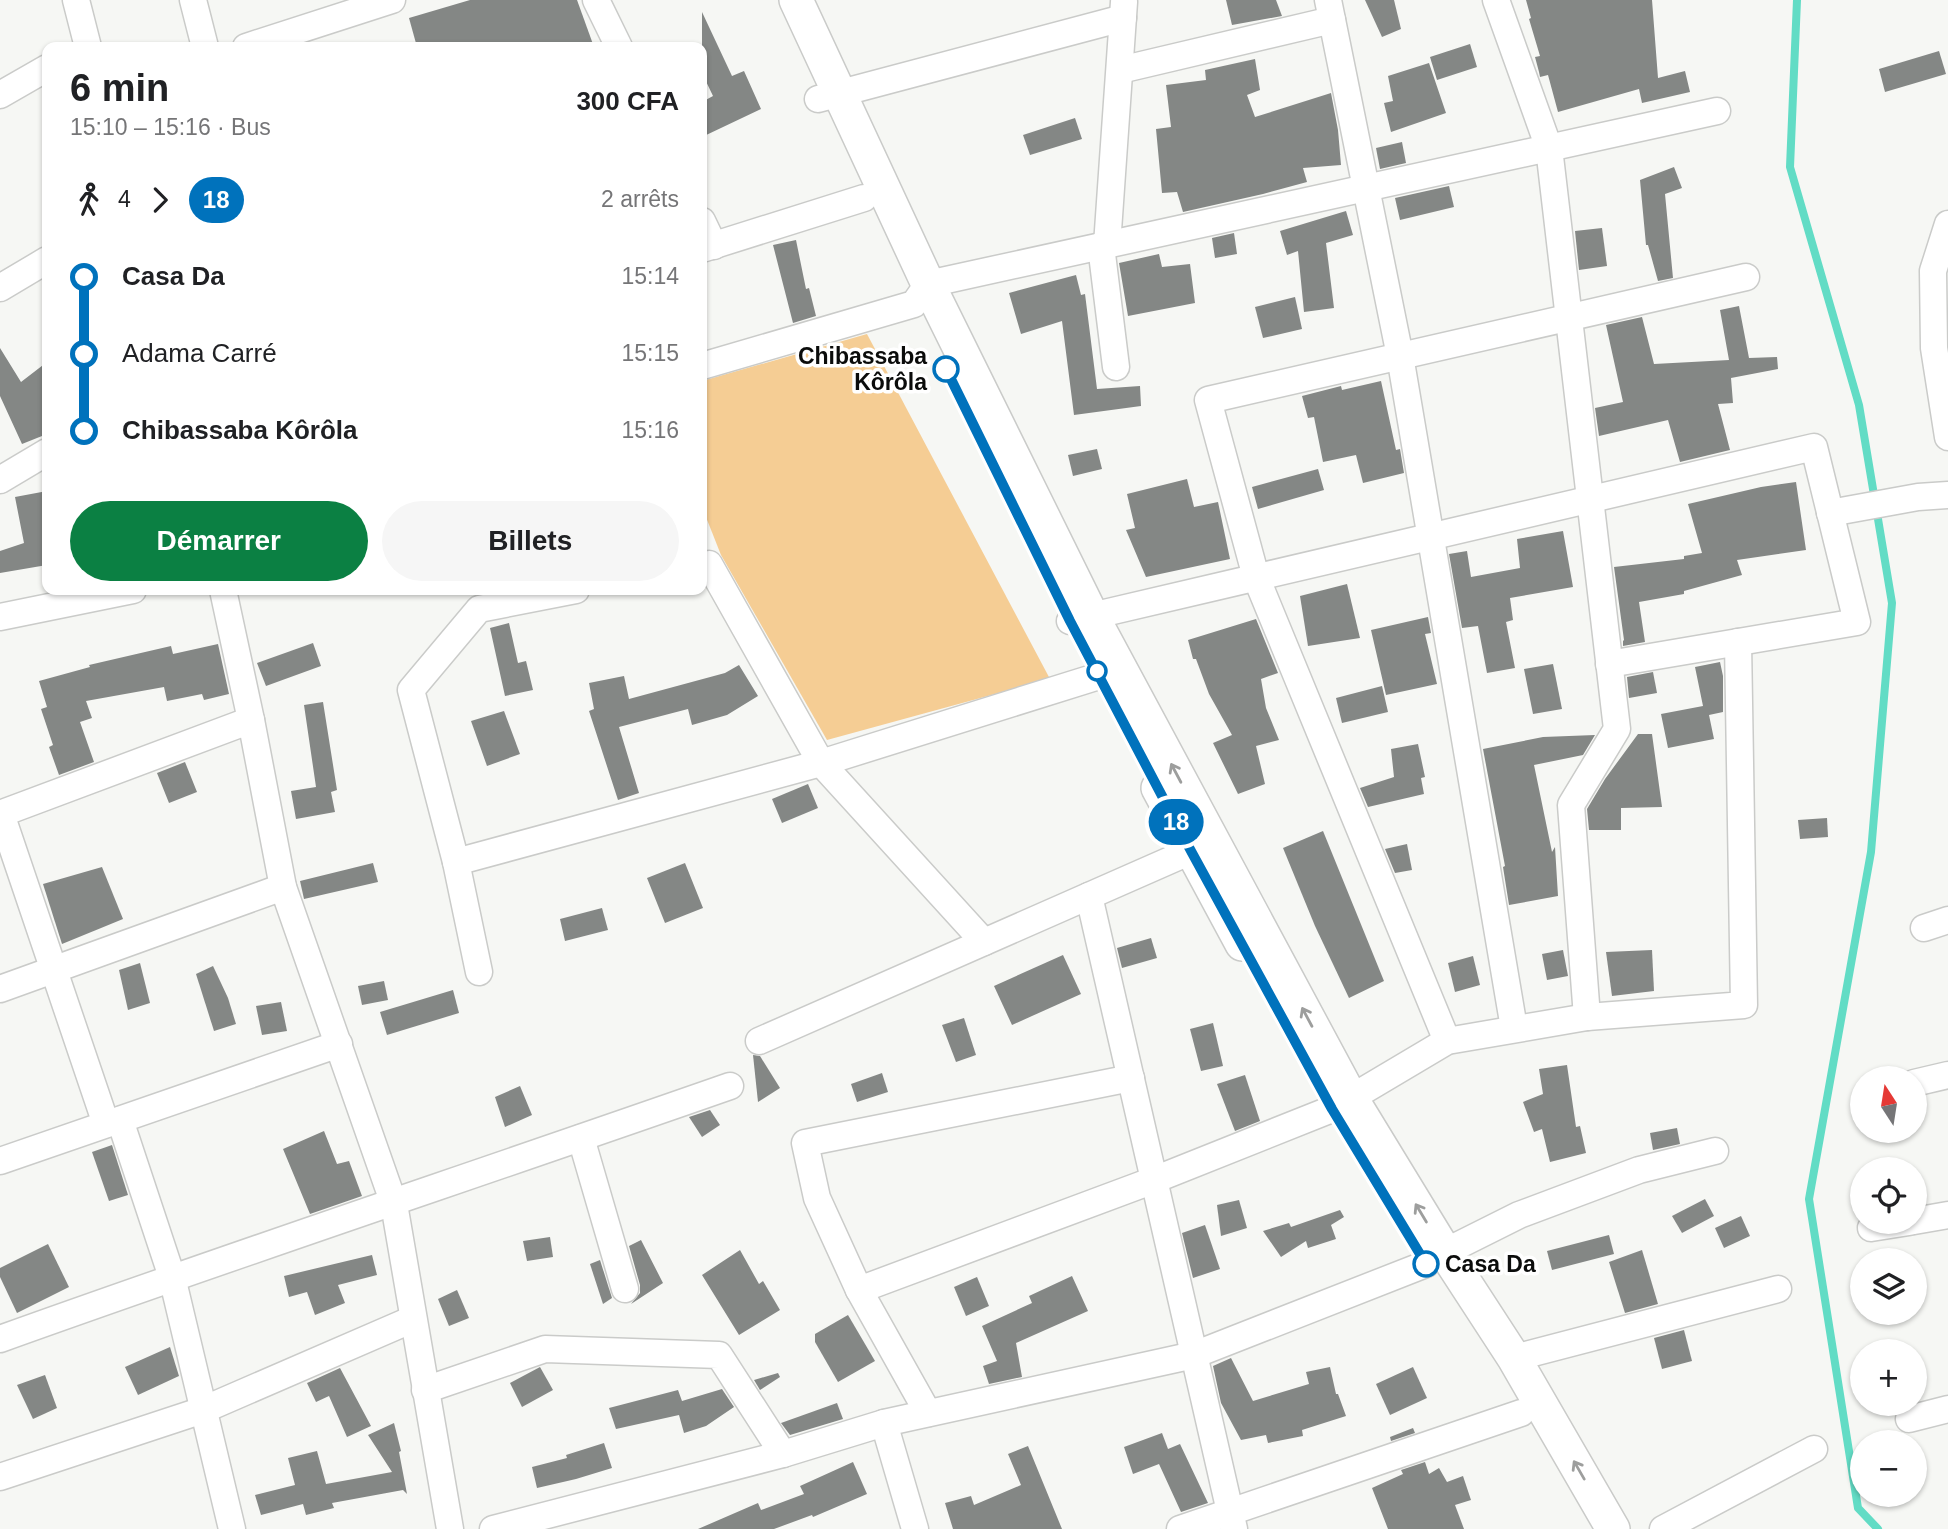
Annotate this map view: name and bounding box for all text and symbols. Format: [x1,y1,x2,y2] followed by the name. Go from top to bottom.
[70,67,169,109] text: 6 min
[576,86,679,116] text: 300 CFA
[70,114,271,140] text: 15:10 – 15:16 · Bus
[70,181,108,219] icon: walk
[141,181,179,219] icon: forward
[118,186,131,212] text: 4
[203,186,230,213] text: 18
[601,186,679,212] text: 2 arrêts
[122,261,225,291] text: Casa Da
[621,263,679,289] text: 15:14
[122,338,277,368] text: Adama Carré
[621,340,679,366] text: 15:15
[798,343,927,395] place label: Chibassaba Kôrôla
[933,356,959,382] marker: Chibassaba Kôrôla
[122,415,358,445] text: Chibassaba Kôrôla
[621,417,679,443] text: 15:16
[70,501,368,581] button: Démarrer
[382,501,679,581] button: Billets
[1087,661,1107,681] unlabelled marker
[1169,763,1182,784] one-way arrow
[1144,799,1208,845] line badge: 18
[1163,808,1189,835] text: 18
[1300,1007,1313,1028] one-way arrow
[1850,1066,1927,1143] north arrow
[1850,1066,1927,1507] map controls
[1850,1157,1927,1234] button: locate
[1414,1204,1428,1224] one-way arrow
[1850,1248,1927,1325] button: layers
[1413,1251,1439,1277] marker: Casa Da
[1445,1251,1536,1277] place label: Casa Da
[1850,1339,1927,1416] button: +
[1850,1430,1927,1507] button: −
[1572,1460,1586,1480] one-way arrow

